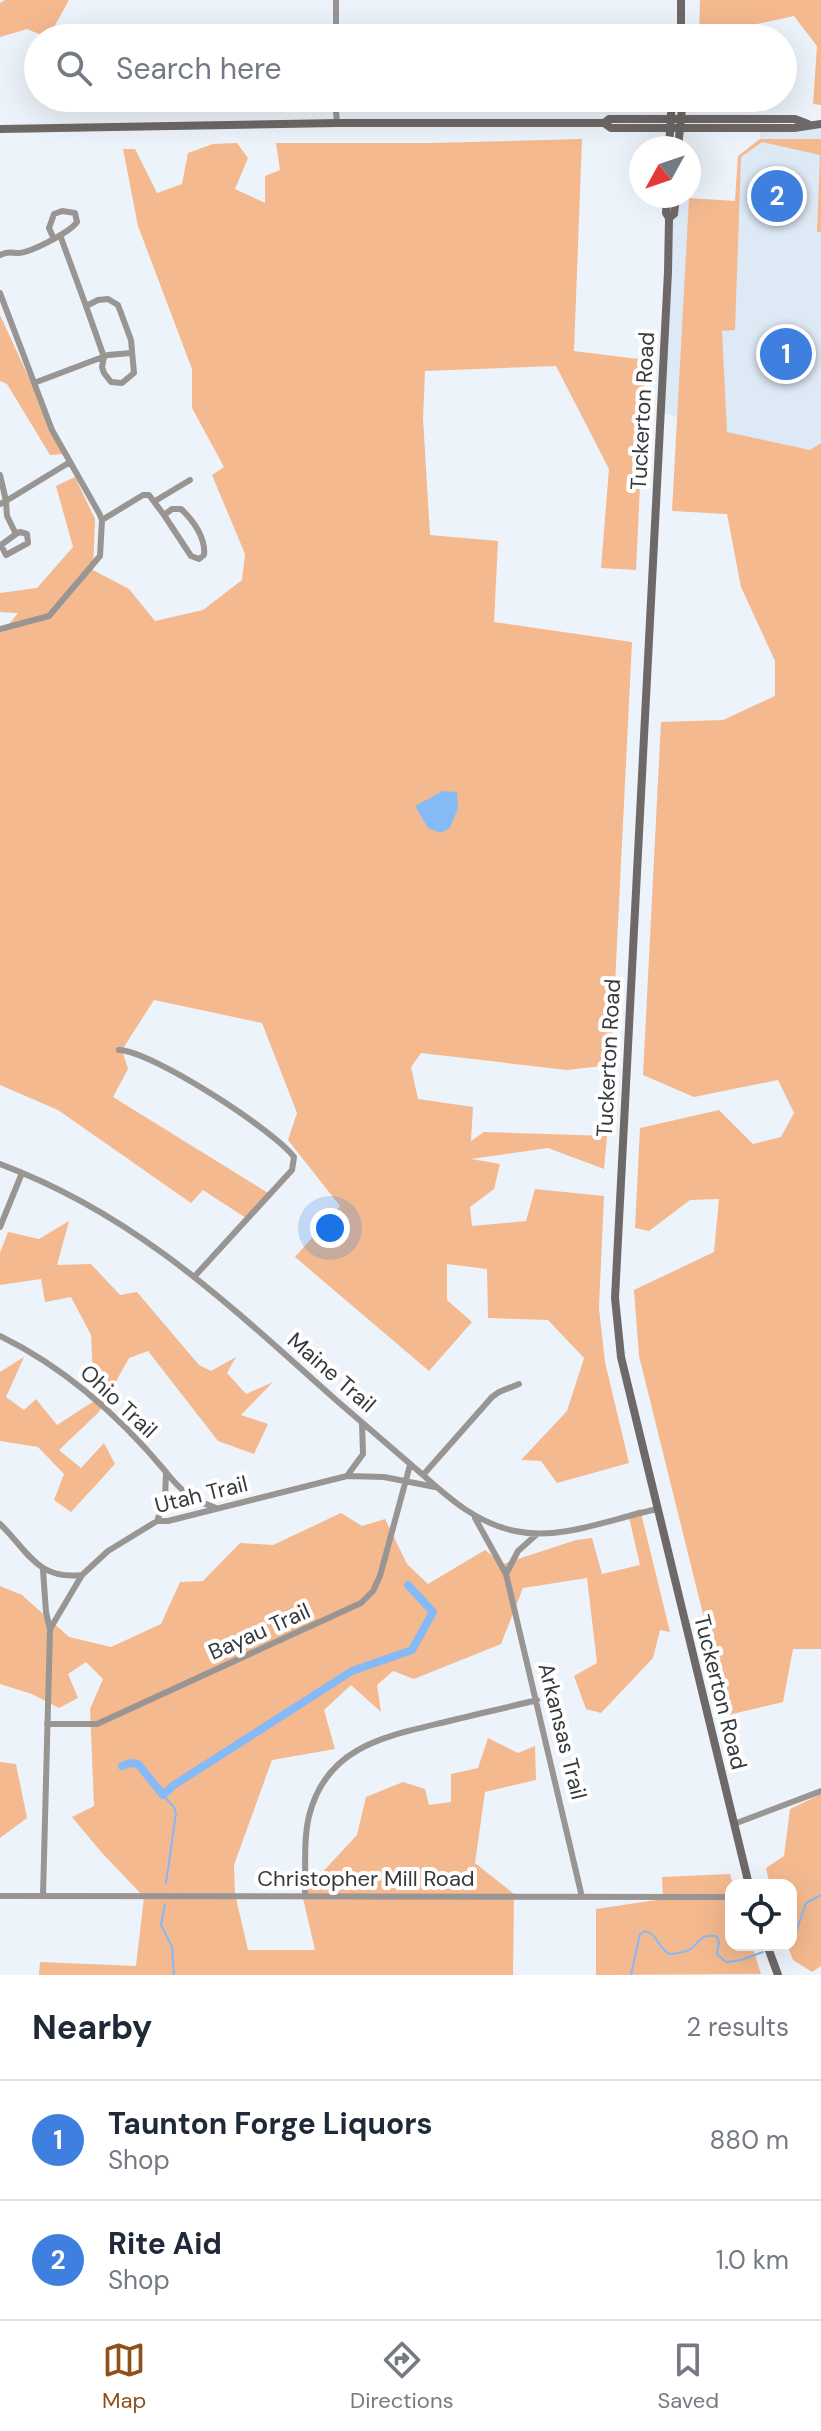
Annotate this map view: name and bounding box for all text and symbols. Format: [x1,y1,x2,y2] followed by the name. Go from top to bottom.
[24,24,797,112] search box
[52,46,96,90] icon: search
[116,49,282,88] text: Search here
[629,136,701,208] north arrow
[751,166,803,226] pin: 2
[760,324,812,384] pin: 1
[624,331,661,491] street label: Tuckerton Road
[590,978,627,1138] street label: Tuckerton Road
[310,1208,350,1248] your location
[281,1326,382,1419] street label: Maine Trail
[74,1358,163,1444] street label: Ohio Trail
[152,1469,251,1520] street label: Utah Trail
[204,1596,315,1667] street label: Bayau Trail
[687,1612,754,1772] street label: Tuckerton Road
[532,1660,593,1802] street label: Arkansas Trail
[257,1864,475,1893] street label: Christopher Mill Road
[725,1879,797,1951] map controls
[725,1879,797,1951] button: locate
[32,2005,152,2050] text: Nearby
[686,2010,789,2044] text: 2 results
[108,2104,432,2143] text: Taunton Forge Liquors
[53,2123,63,2157] text: 1
[710,2123,789,2157] text: 880 m
[108,2143,170,2177] text: Shop
[108,2224,222,2263] text: Rite Aid
[50,2243,66,2277] text: 2
[716,2243,789,2277] text: 1.0 km
[108,2263,170,2297] text: Shop
[102,2338,146,2415] tab: Map
[350,2338,454,2415] tab: Directions
[657,2338,719,2415] tab: Saved

